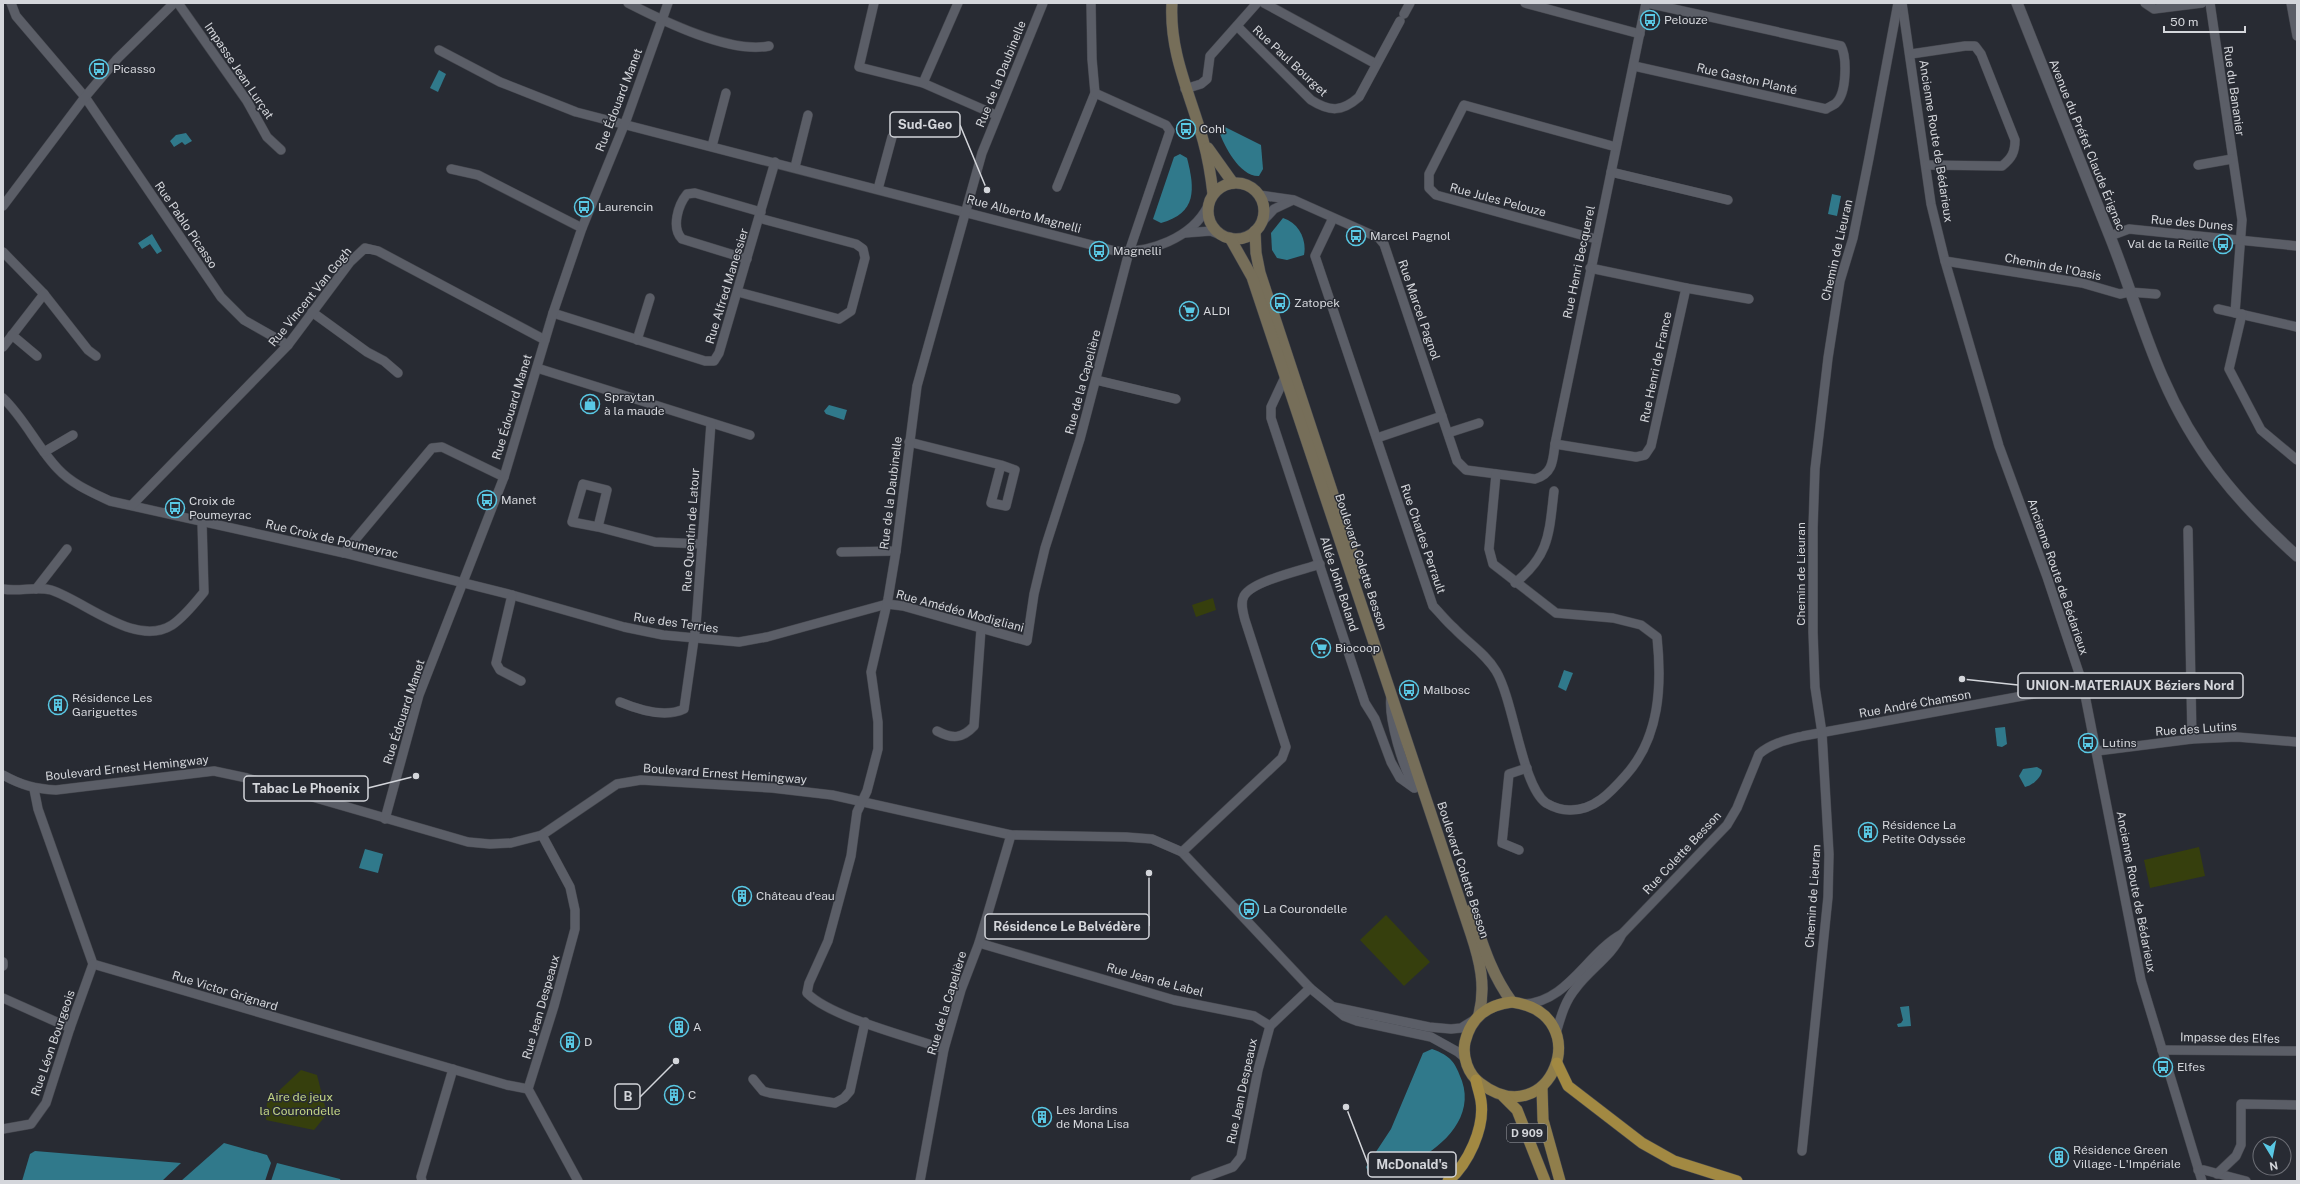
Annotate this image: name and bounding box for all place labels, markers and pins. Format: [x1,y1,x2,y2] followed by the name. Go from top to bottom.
[1639,9,1661,31] bus stop icon: Pelouze
[1664,13,1708,27] place label: Pelouze
[88,58,110,80] bus stop icon: Picasso
[113,62,156,76] place label: Picasso
[890,112,960,137] callout: Sud-Geo
[1175,118,1197,140] bus stop icon: Cohl
[1200,122,1226,136] place label: Cohl
[573,196,595,218] bus stop icon: Laurencin
[598,200,653,214] place label: Laurencin
[1345,225,1367,247] bus stop icon: Marcel Pagnol
[1370,229,1451,243] place label: Marcel Pagnol
[2212,233,2234,255] bus stop icon: Val de la Reille
[2127,237,2209,251] place label: Val de la Reille
[1088,240,1110,262] bus stop icon: Magnelli
[1113,244,1161,258] place label: Magnelli
[1269,292,1291,314] bus stop icon: Zatopek
[1294,296,1340,310] place label: Zatopek
[1178,300,1200,322] supermarket icon: ALDI
[1203,304,1230,318] place label: ALDI
[604,390,665,418] place label: Spraytan à la maude
[579,393,601,415] shop icon: Spraytan à la maude
[476,489,498,511] bus stop icon: Manet
[501,493,537,507] place label: Manet
[189,494,252,522] place label: Croix de Poumeyrac
[164,497,186,519] bus stop icon: Croix de Poumeyrac
[1310,637,1332,659] supermarket icon: Biocoop
[1335,641,1380,655] place label: Biocoop
[2018,673,2243,698] callout: UNION-MATERIAUX Béziers Nord
[1398,679,1420,701] bus stop icon: Malbosc
[1423,683,1470,697] place label: Malbosc
[72,691,152,719] place label: Résidence Les Gariguettes
[47,694,69,716] building icon: Résidence Les Gariguettes
[2077,732,2099,754] bus stop icon: Lutins
[2102,736,2137,750] place label: Lutins
[244,776,368,801] callout: Tabac Le Phoenix
[1882,818,1966,846] place label: Résidence La Petite Odyssée
[1857,821,1879,843] building icon: Résidence La Petite Odyssée
[731,885,753,907] building icon: Château d'eau
[756,889,835,903] place label: Château d'eau
[1238,898,1260,920] bus stop icon: La Courondelle
[1263,902,1347,916] place label: La Courondelle
[985,914,1149,939] callout: Résidence Le Belvédère
[668,1016,690,1038] building icon: A
[693,1020,702,1034] place label: A
[559,1031,581,1053] building icon: D
[584,1035,592,1049] place label: D
[2152,1056,2174,1078] bus stop icon: Elfes
[2177,1060,2205,1074] place label: Elfes
[615,1084,640,1109] callout: B
[663,1084,685,1106] building icon: C
[688,1088,696,1102] place label: C
[1056,1103,1129,1131] place label: Les Jardins de Mona Lisa
[1031,1106,1053,1128] building icon: Les Jardins de Mona Lisa
[2073,1143,2181,1171] place label: Résidence Green Village - L'Impériale
[2048,1146,2070,1168] building icon: Résidence Green Village - L'Impériale
[1368,1152,1456,1177] callout: McDonald's

